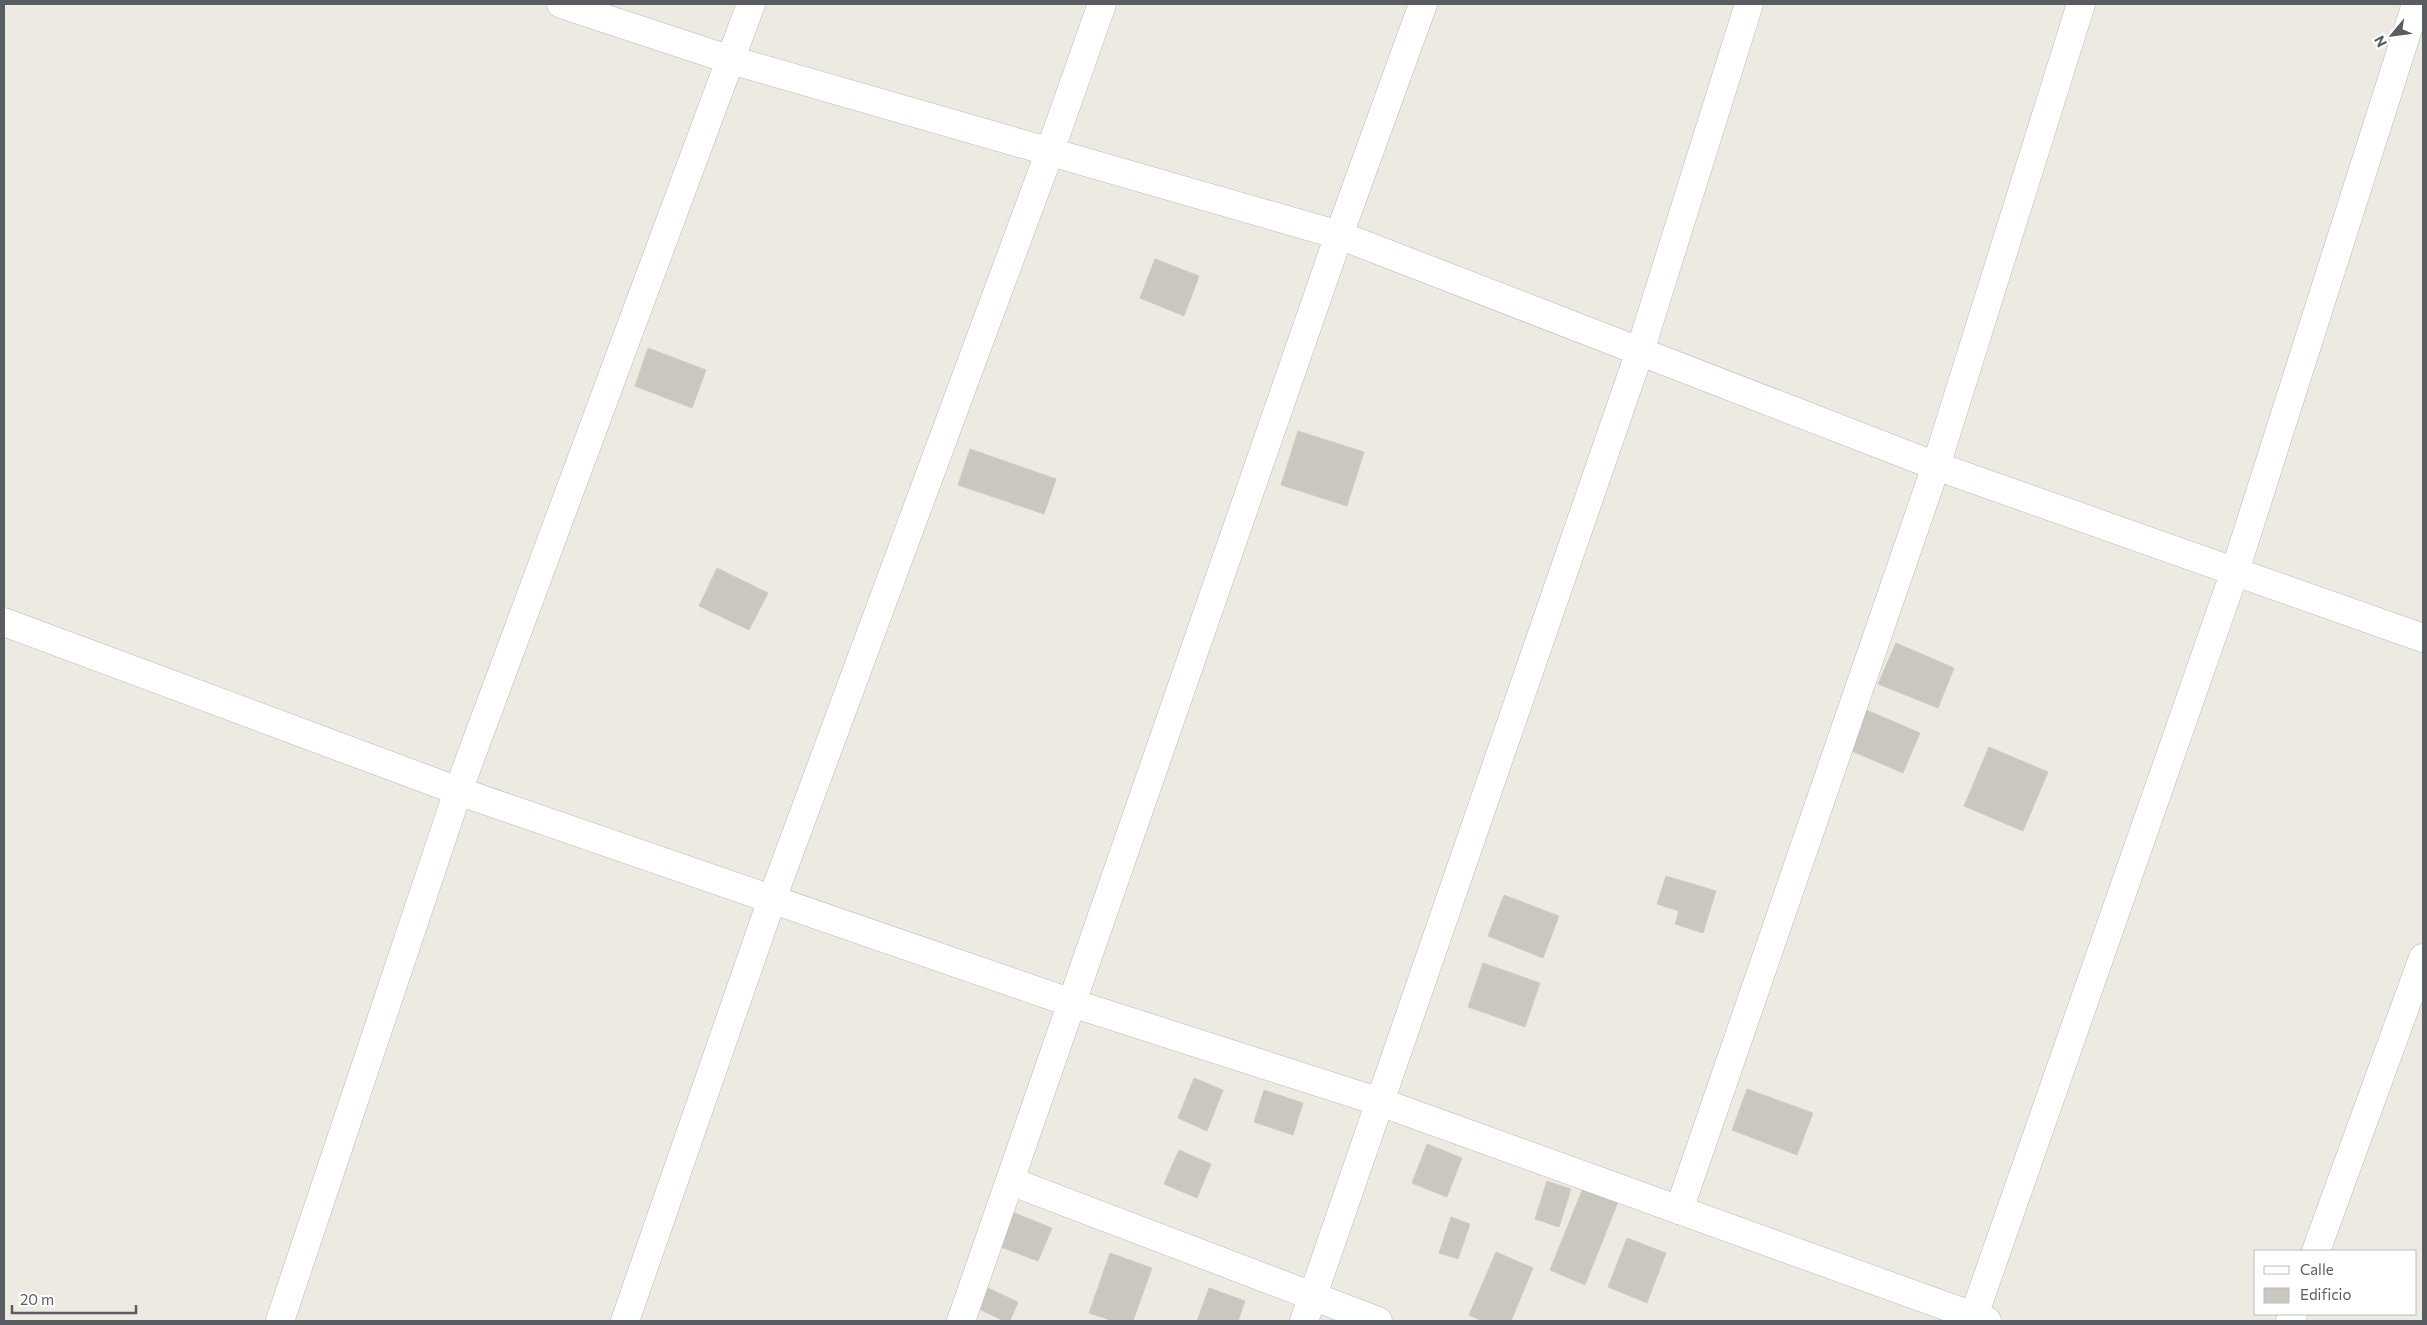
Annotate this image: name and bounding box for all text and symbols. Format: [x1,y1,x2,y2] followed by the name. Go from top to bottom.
[2367,10,2417,60] north arrow
[2370,33,2390,50] text: N
[2254,1250,2417,1315] legend
[2300,1260,2334,1278] text: Calle
[12,1282,136,1314] scale bar
[2300,1285,2351,1303] text: Edificio
[20,1290,54,1308] text: 20 m

